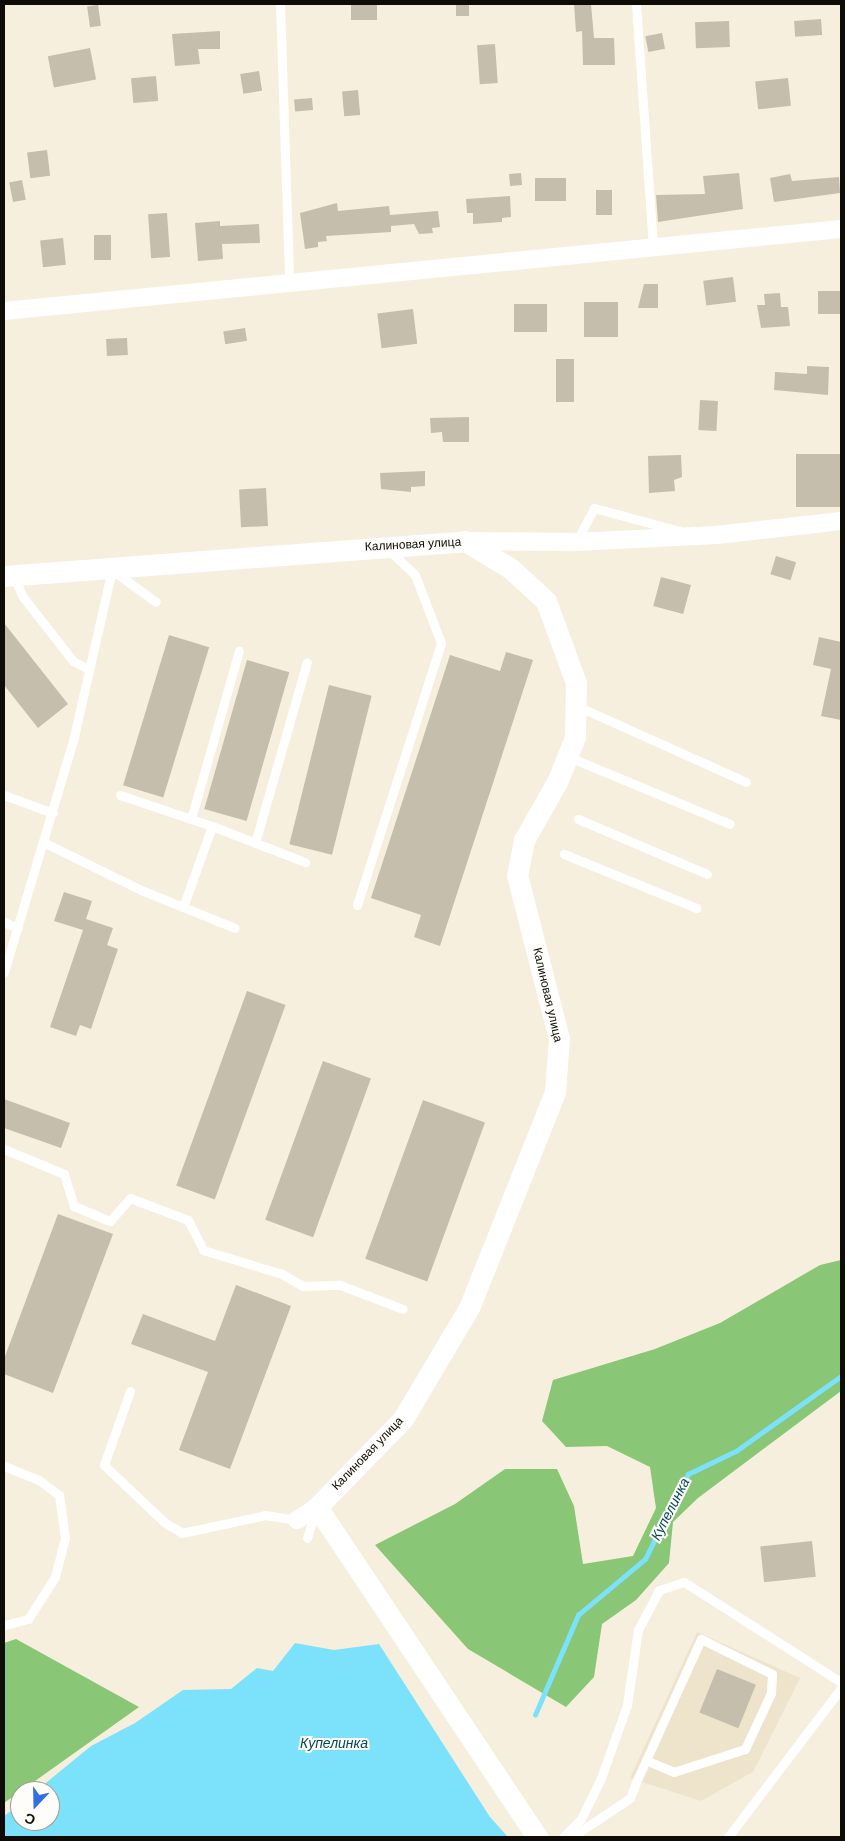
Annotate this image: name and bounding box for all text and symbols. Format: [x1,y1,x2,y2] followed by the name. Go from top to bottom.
[364,535,462,555] street label: Калиновая улица
[529,946,565,1044] street label: Калиновая улица
[329,1414,407,1494] street label: Калиновая улица
[647,1475,693,1543] water label: Купелинка
[300,1735,368,1751] water label: Купелинка
[10,1781,60,1831] north arrow
[22,1810,38,1828] text: С

